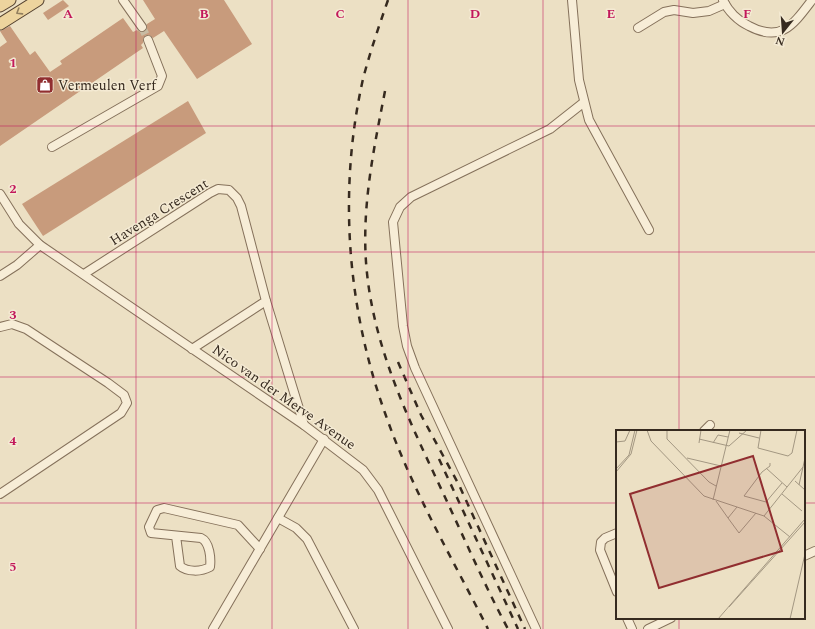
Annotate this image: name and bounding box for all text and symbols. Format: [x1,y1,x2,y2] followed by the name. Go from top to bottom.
[63,4,73,24] text: A
[199,4,209,24] text: B
[335,4,345,24] text: C
[470,4,480,24] text: D
[607,4,616,24] text: E
[743,4,751,24] text: F
[16,7,23,15] one-way arrow
[763,12,803,52] north arrow
[773,32,787,51] text: N
[9,53,17,73] text: 1
[35,75,55,95] shop icon: Vermeulen Verf
[58,75,157,96] place label: Vermeulen Verf
[106,173,212,251] street label: Havenga Crescent
[9,179,17,199] text: 2
[9,305,17,325] text: 3
[208,339,360,455] street label: Nico van der Merve Avenue
[616,430,805,619] inset map
[9,431,17,451] text: 4
[9,557,17,577] text: 5

